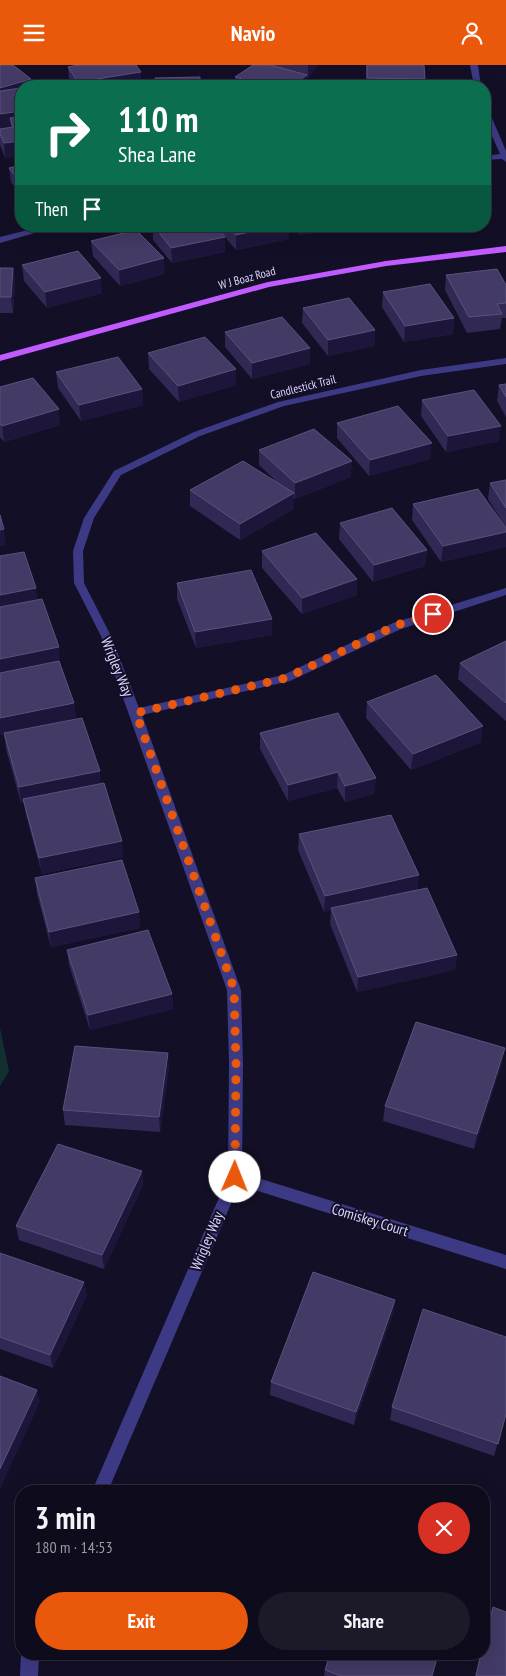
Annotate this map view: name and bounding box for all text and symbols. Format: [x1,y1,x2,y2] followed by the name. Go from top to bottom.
[20,19,48,47] icon: menu
[231,19,275,47] text: Navio
[458,19,486,47] icon: person
[118,96,199,142] text: 110 m
[35,100,100,165] icon: right
[118,140,196,168] text: Shea Lane
[78,195,106,223] icon: arrive
[35,197,68,221] text: Then
[217,263,277,292] street label: W J Boaz Road
[269,371,337,402] street label: Candlestick Trail
[412,593,454,635] pin
[419,600,447,628] icon: arrive
[97,634,138,700] street label: Wrigley Way
[208,1150,260,1202] position arrow
[330,1199,411,1240] street label: Comiskey Court
[186,1208,228,1273] street label: Wrigley Way
[35,1498,96,1537] text: 3 min
[418,1502,470,1554] button: close
[35,1537,113,1557] text: 180 m · 14:53
[35,1592,248,1650] button: Exit
[258,1592,470,1650] button: Share

